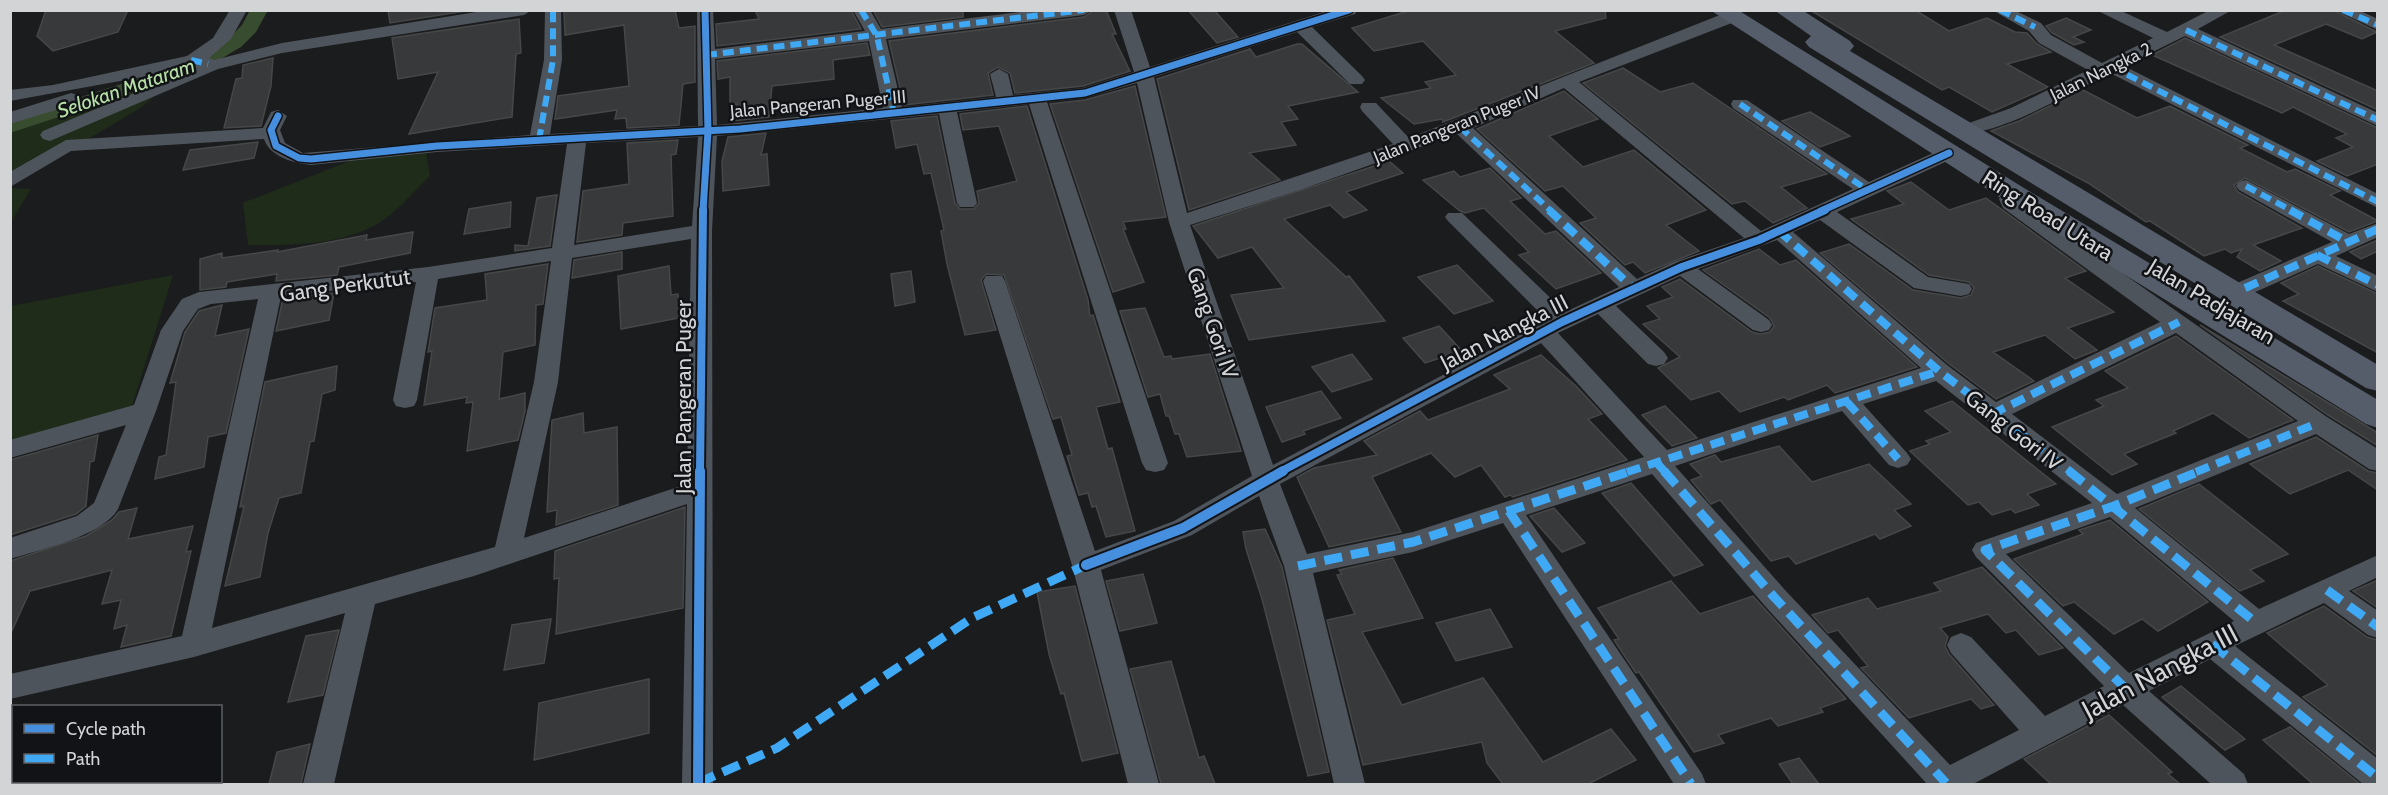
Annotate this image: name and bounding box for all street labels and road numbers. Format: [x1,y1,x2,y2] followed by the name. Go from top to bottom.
[2046,38,2155,107] street label: Jalan Nangka 2
[1369,81,1544,169] street label: Jalan Pangeran Puger IV
[728,85,907,123] street label: Jalan Pangeran Puger III
[1977,164,2119,267] street label: Ring Road Utara
[2142,252,2280,350] street label: Jalan Padjajaran
[278,263,413,308] street label: Gang Perkutut
[1181,264,1244,383] street label: Gang Gori IV
[1435,289,1573,377] street label: Jalan Nangka III
[670,300,697,495] street label: Jalan Pangeran Puger
[1960,384,2068,477] street label: Gang Gori IV
[2075,617,2243,727] street label: Jalan Nangka III

